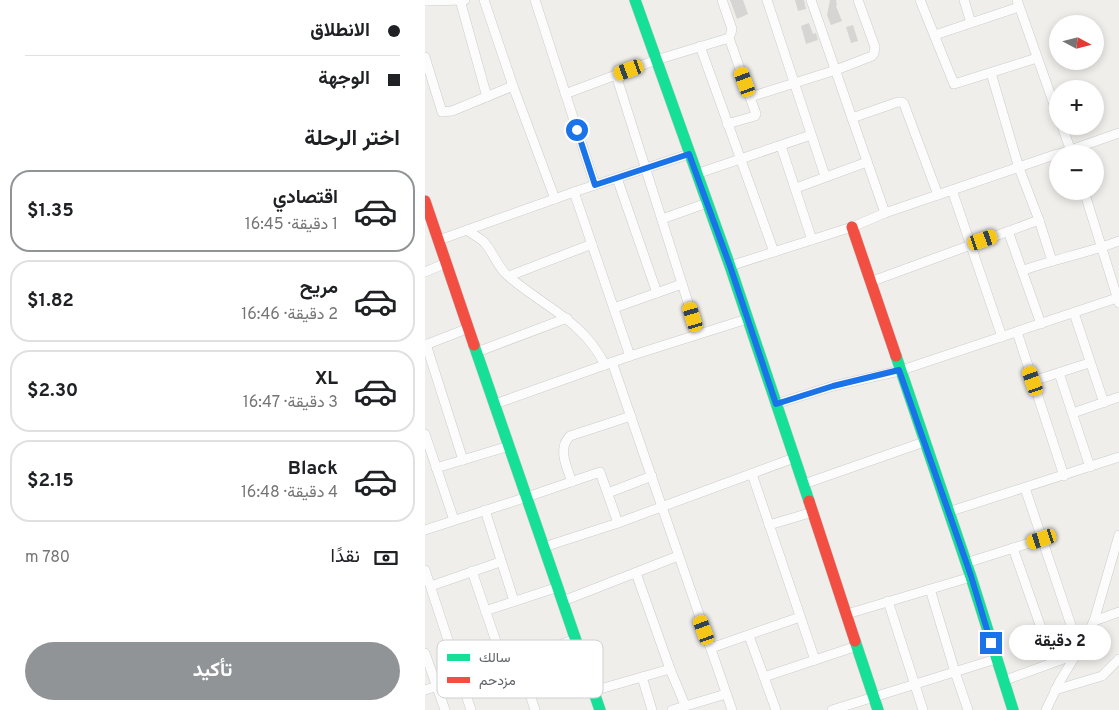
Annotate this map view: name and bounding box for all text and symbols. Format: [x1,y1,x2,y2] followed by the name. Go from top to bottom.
[1049,15,1104,70] north arrow
[1049,15,1104,200] map controls
[310,19,370,43] text: الانطلاق
[612,58,645,82] car
[732,65,757,99] car
[318,67,370,91] text: الوجهة
[1049,80,1104,135] button: +
[566,119,588,141] route start
[304,126,400,153] text: اختر الرحلة
[1049,145,1104,200] button: −
[273,186,338,210] text: اقتصادي
[353,189,398,234] icon: car
[27,199,74,223] text: $1.35
[245,215,338,235] text: 1 دقيقة · 16:45
[966,228,999,252] car
[300,276,338,300] text: مريح
[353,279,398,324] icon: car
[27,289,74,313] text: $1.82
[681,300,704,334] car
[241,305,338,325] text: 2 دقيقة · 16:46
[1021,364,1044,398] car
[315,367,338,391] text: XL
[353,369,398,414] icon: car
[27,379,78,403] text: $2.30
[243,393,338,413] text: 3 دقيقة · 16:47
[288,457,338,481] text: Black
[353,459,398,504] icon: car
[27,469,74,493] text: $2.15
[241,483,338,503] text: 4 دقيقة · 16:48
[1025,527,1058,551] car
[372,544,400,572] icon: cash
[331,545,360,569] text: نقدًا
[25,548,70,568] text: 780 m
[691,613,716,647] car
[1009,626,1111,660] callout: 2 دقيقة
[980,632,1002,654] route end
[1034,632,1086,652] text: 2 دقيقة
[437,640,603,698] legend
[25,642,400,700] button: تأكيد
[479,650,510,667] text: سالك
[479,673,516,690] text: مزدحم

